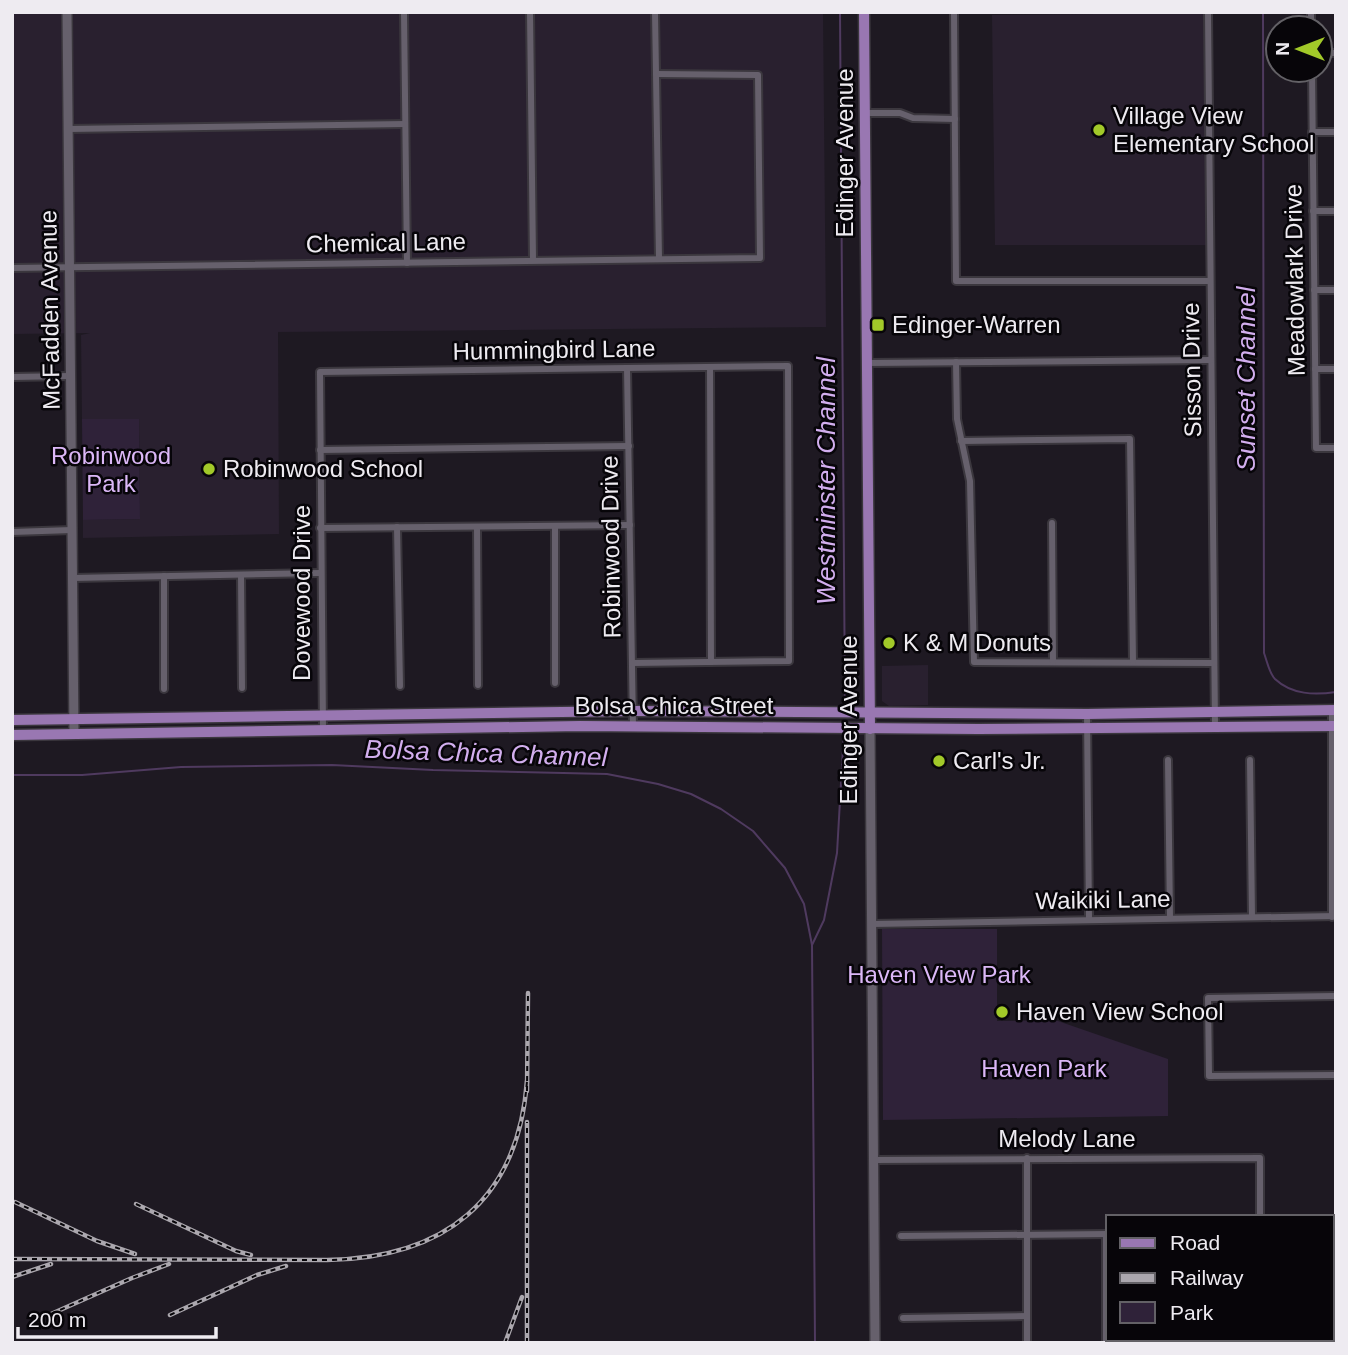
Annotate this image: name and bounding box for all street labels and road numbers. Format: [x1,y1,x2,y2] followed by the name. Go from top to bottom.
[831,68,858,238] street label: Edinger Avenue
[1279,184,1310,376] street label: Meadowlark Drive
[34,210,65,410] street label: McFadden Avenue
[306,228,466,257] street label: Chemical Lane
[1177,302,1206,438] street label: Sisson Drive
[452,334,656,365] street label: Hummingbird Lane
[595,455,626,639] street label: Robinwood Drive
[288,505,315,681] street label: Dovewood Drive
[835,635,862,805] street label: Edinger Avenue
[575,692,774,719] street label: Bolsa Chica Street
[1035,885,1171,914] street label: Waikiki Lane
[998,1125,1136,1152] street label: Melody Lane

